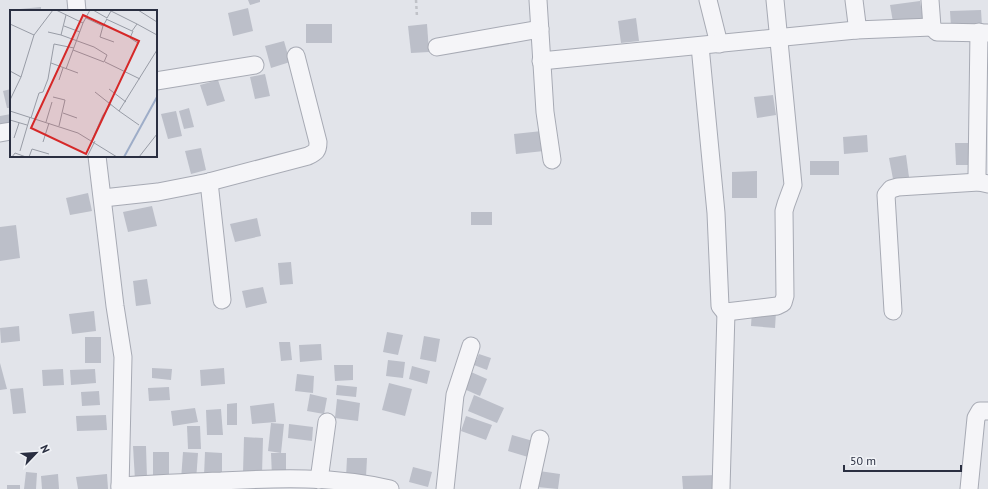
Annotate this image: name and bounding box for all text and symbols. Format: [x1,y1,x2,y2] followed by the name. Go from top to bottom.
[10,10,157,157] inset map
[16,433,56,473] north arrow
[37,443,53,455] text: N
[844,447,961,473] scale bar
[850,453,876,468] text: 50 m

